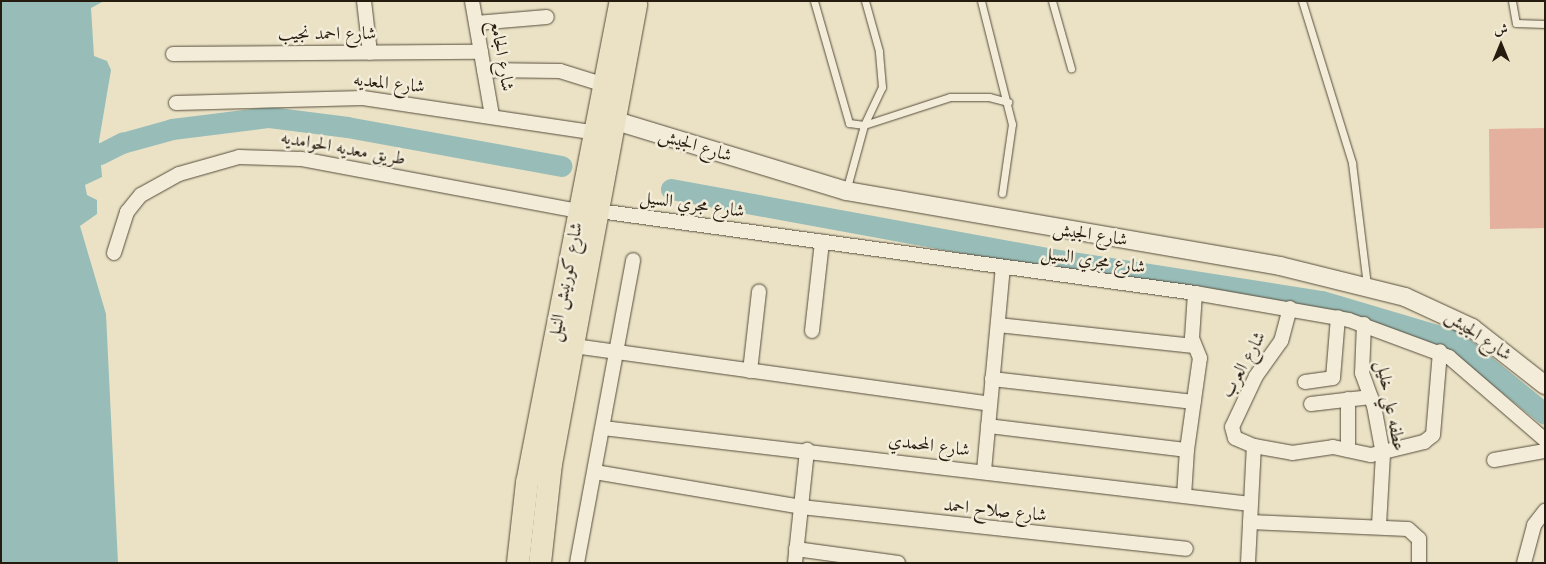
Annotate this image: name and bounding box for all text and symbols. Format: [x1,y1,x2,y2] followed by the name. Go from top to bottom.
[484,19,518,93] street label: شارع الجامع
[1476,20,1526,70] north arrow
[278,23,376,45] street label: شارع احمد نجيب
[1494,23,1508,37] text: ش
[352,70,426,98] street label: شارع المعديه
[656,125,734,167] street label: شارع الجيش
[279,127,407,171] street label: طريق معديه الحوامديه
[638,187,746,223] street label: شارع مجري السيل
[1051,218,1129,252] street label: شارع الجيش
[544,221,588,343] street label: شارع كورنيش النيل
[1039,243,1147,279] street label: شارع مجري السيل
[1441,306,1515,366] street label: شارع الجيش
[1217,328,1271,402] street label: شارع العرب
[1371,359,1409,453] street label: عطفه علي خليل
[887,430,971,462] street label: شارع المحمدي
[942,495,1048,527] street label: شارع صلاح احمد

